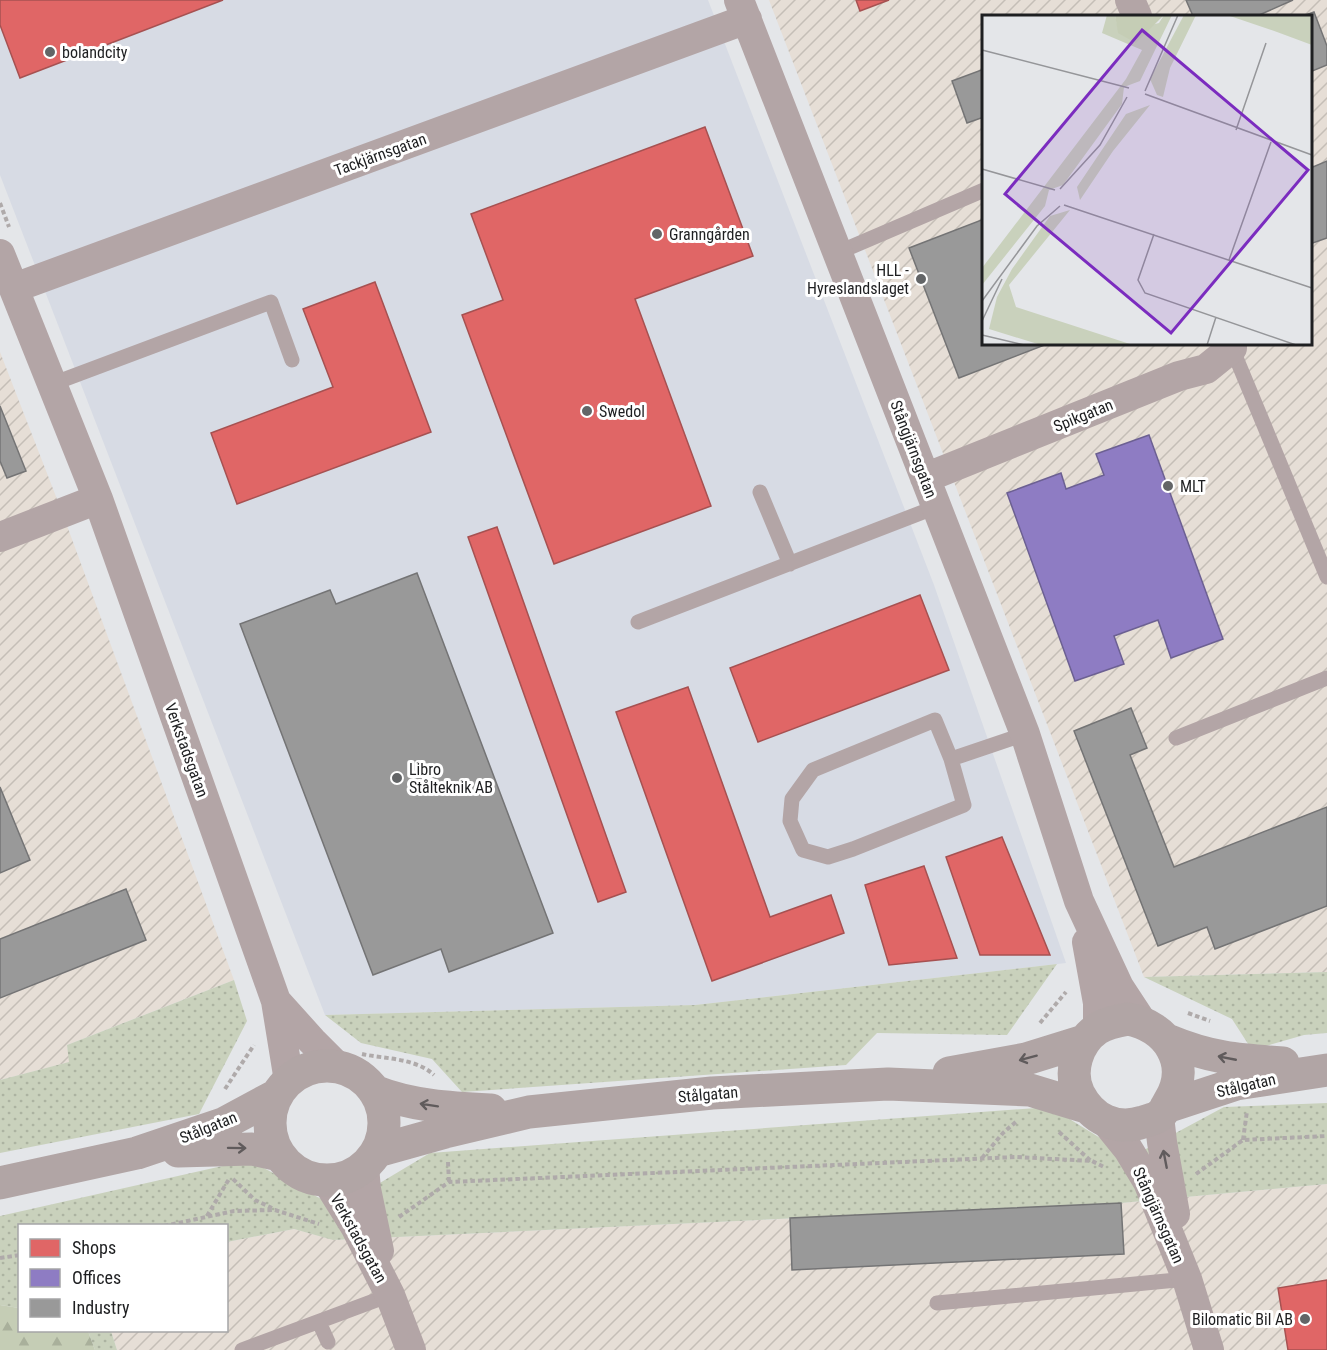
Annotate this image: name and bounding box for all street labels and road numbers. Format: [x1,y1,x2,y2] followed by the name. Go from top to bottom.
[332,129,429,180] street label: Tackjärnsgatan
[1051,395,1116,436] street label: Spikgatan
[886,398,941,501] street label: Stångjärnsgatan
[161,700,212,800] street label: Verkstadsgatan
[1215,1069,1278,1102] street label: Stålgatan
[677,1082,739,1107] street label: Stålgatan
[177,1107,240,1148] street label: Stålgatan
[1129,1164,1188,1266] street label: Stångjärnsgatan
[326,1190,391,1286] street label: Verkstadsgatan

